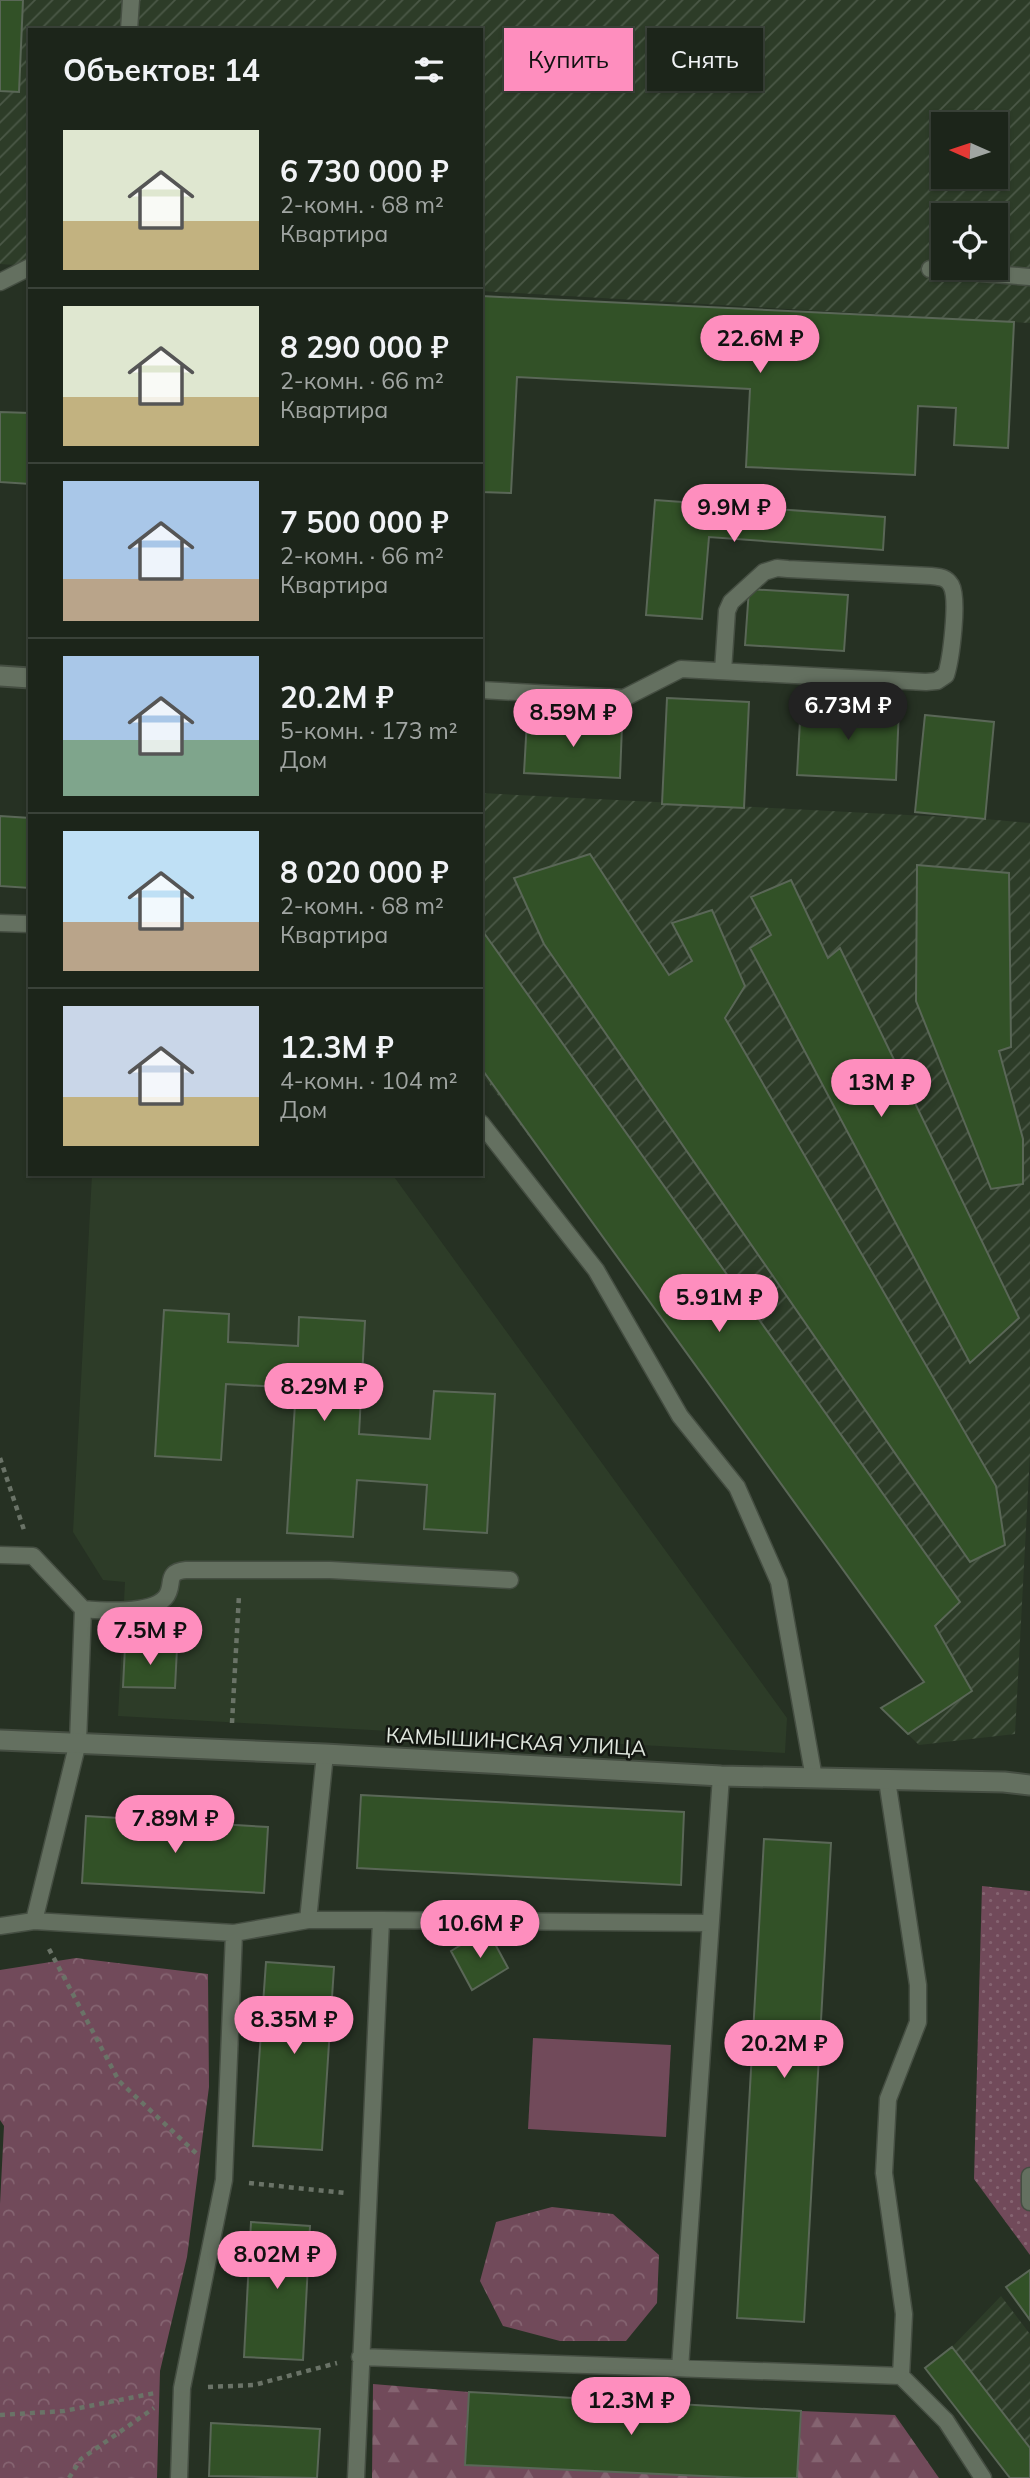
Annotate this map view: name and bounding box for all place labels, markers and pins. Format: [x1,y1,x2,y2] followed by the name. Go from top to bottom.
[695,316,825,375] pin: 22.6M ₽
[677,484,791,544] pin: 9.9M ₽
[783,682,913,742] pin: 6.73M ₽
[508,690,638,749] pin: 8.59M ₽
[832,1060,930,1119] pin: 13M ₽
[654,1274,784,1334] pin: 5.91M ₽
[259,1364,389,1423] pin: 8.29M ₽
[93,1608,207,1667] pin: 7.5M ₽
[110,1796,240,1855] pin: 7.89M ₽
[415,1900,545,1960] pin: 10.6M ₽
[229,1996,359,2056] pin: 8.35M ₽
[719,2021,849,2080] pin: 20.2M ₽
[212,2232,342,2291] pin: 8.02M ₽
[566,2378,696,2437] pin: 12.3M ₽

